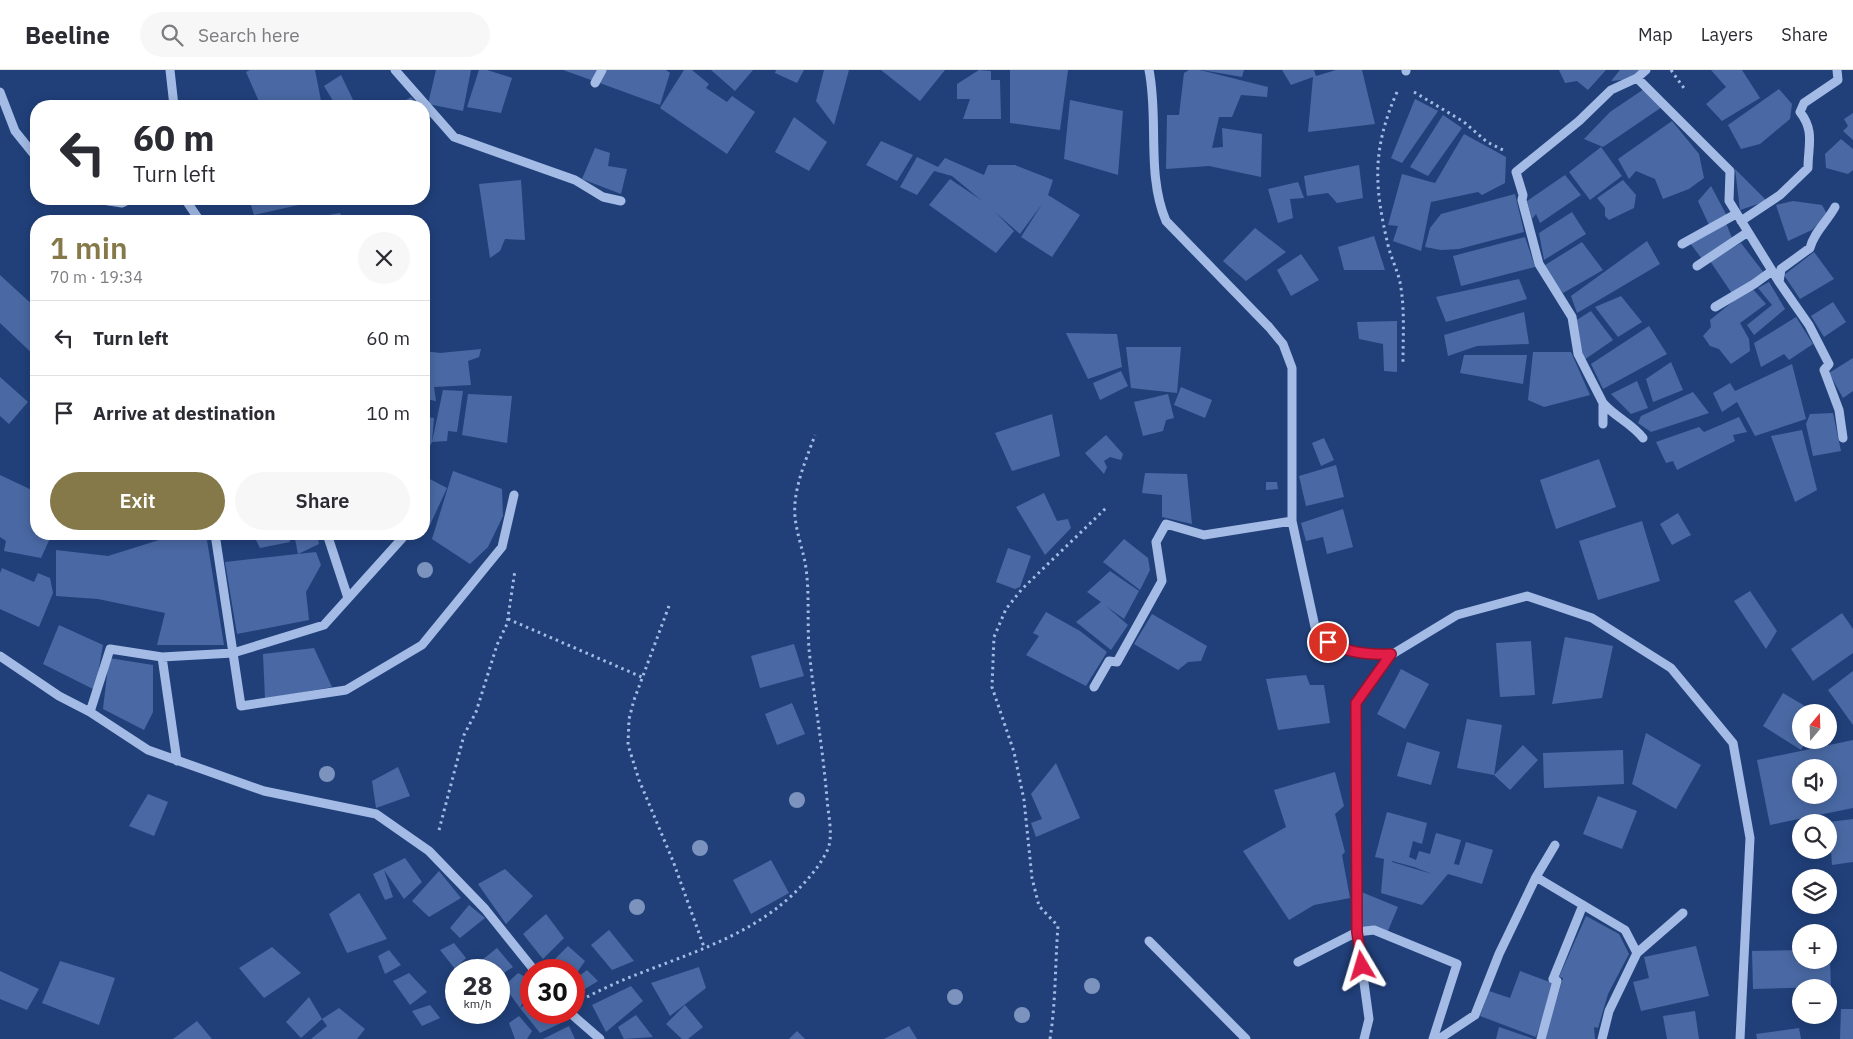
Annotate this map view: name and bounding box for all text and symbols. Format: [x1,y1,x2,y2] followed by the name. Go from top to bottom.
[140,12,490,57] search box
[25,19,110,51] text: Beeline
[158,21,186,49] icon: search
[198,23,300,47] text: Search here
[1638,23,1673,46] text: Map
[1701,23,1753,46] text: Layers
[1781,23,1828,46] text: Share
[133,115,215,161] text: 60 m
[50,120,115,185] icon: left
[133,159,216,188] text: Turn left
[50,228,128,267] text: 1 min
[358,232,410,284] button: close
[50,267,143,287] text: 70 m · 19:34
[50,324,78,352] icon: left
[93,326,169,350] text: Turn left
[366,326,410,350] text: 60 m
[50,399,78,427] icon: arrive
[93,401,276,425] text: Arrive at destination
[366,401,410,425] text: 10 m
[50,472,225,530] button: Exit
[235,472,410,530] button: Share
[1307,621,1349,663] pin
[1314,628,1342,656] icon: arrive
[1792,704,1838,749] north arrow
[1792,704,1837,1024] map controls
[1792,759,1837,804] button: sound
[1792,814,1837,859] button: search
[1792,869,1837,914] button: layers
[1792,924,1837,969] button: +
[1335,939,1387,991] position arrow
[520,959,585,1024] speed limit sign: 30
[462,969,493,1002] text: 28
[1792,979,1837,1024] button: −
[463,996,492,1011] text: km/h

